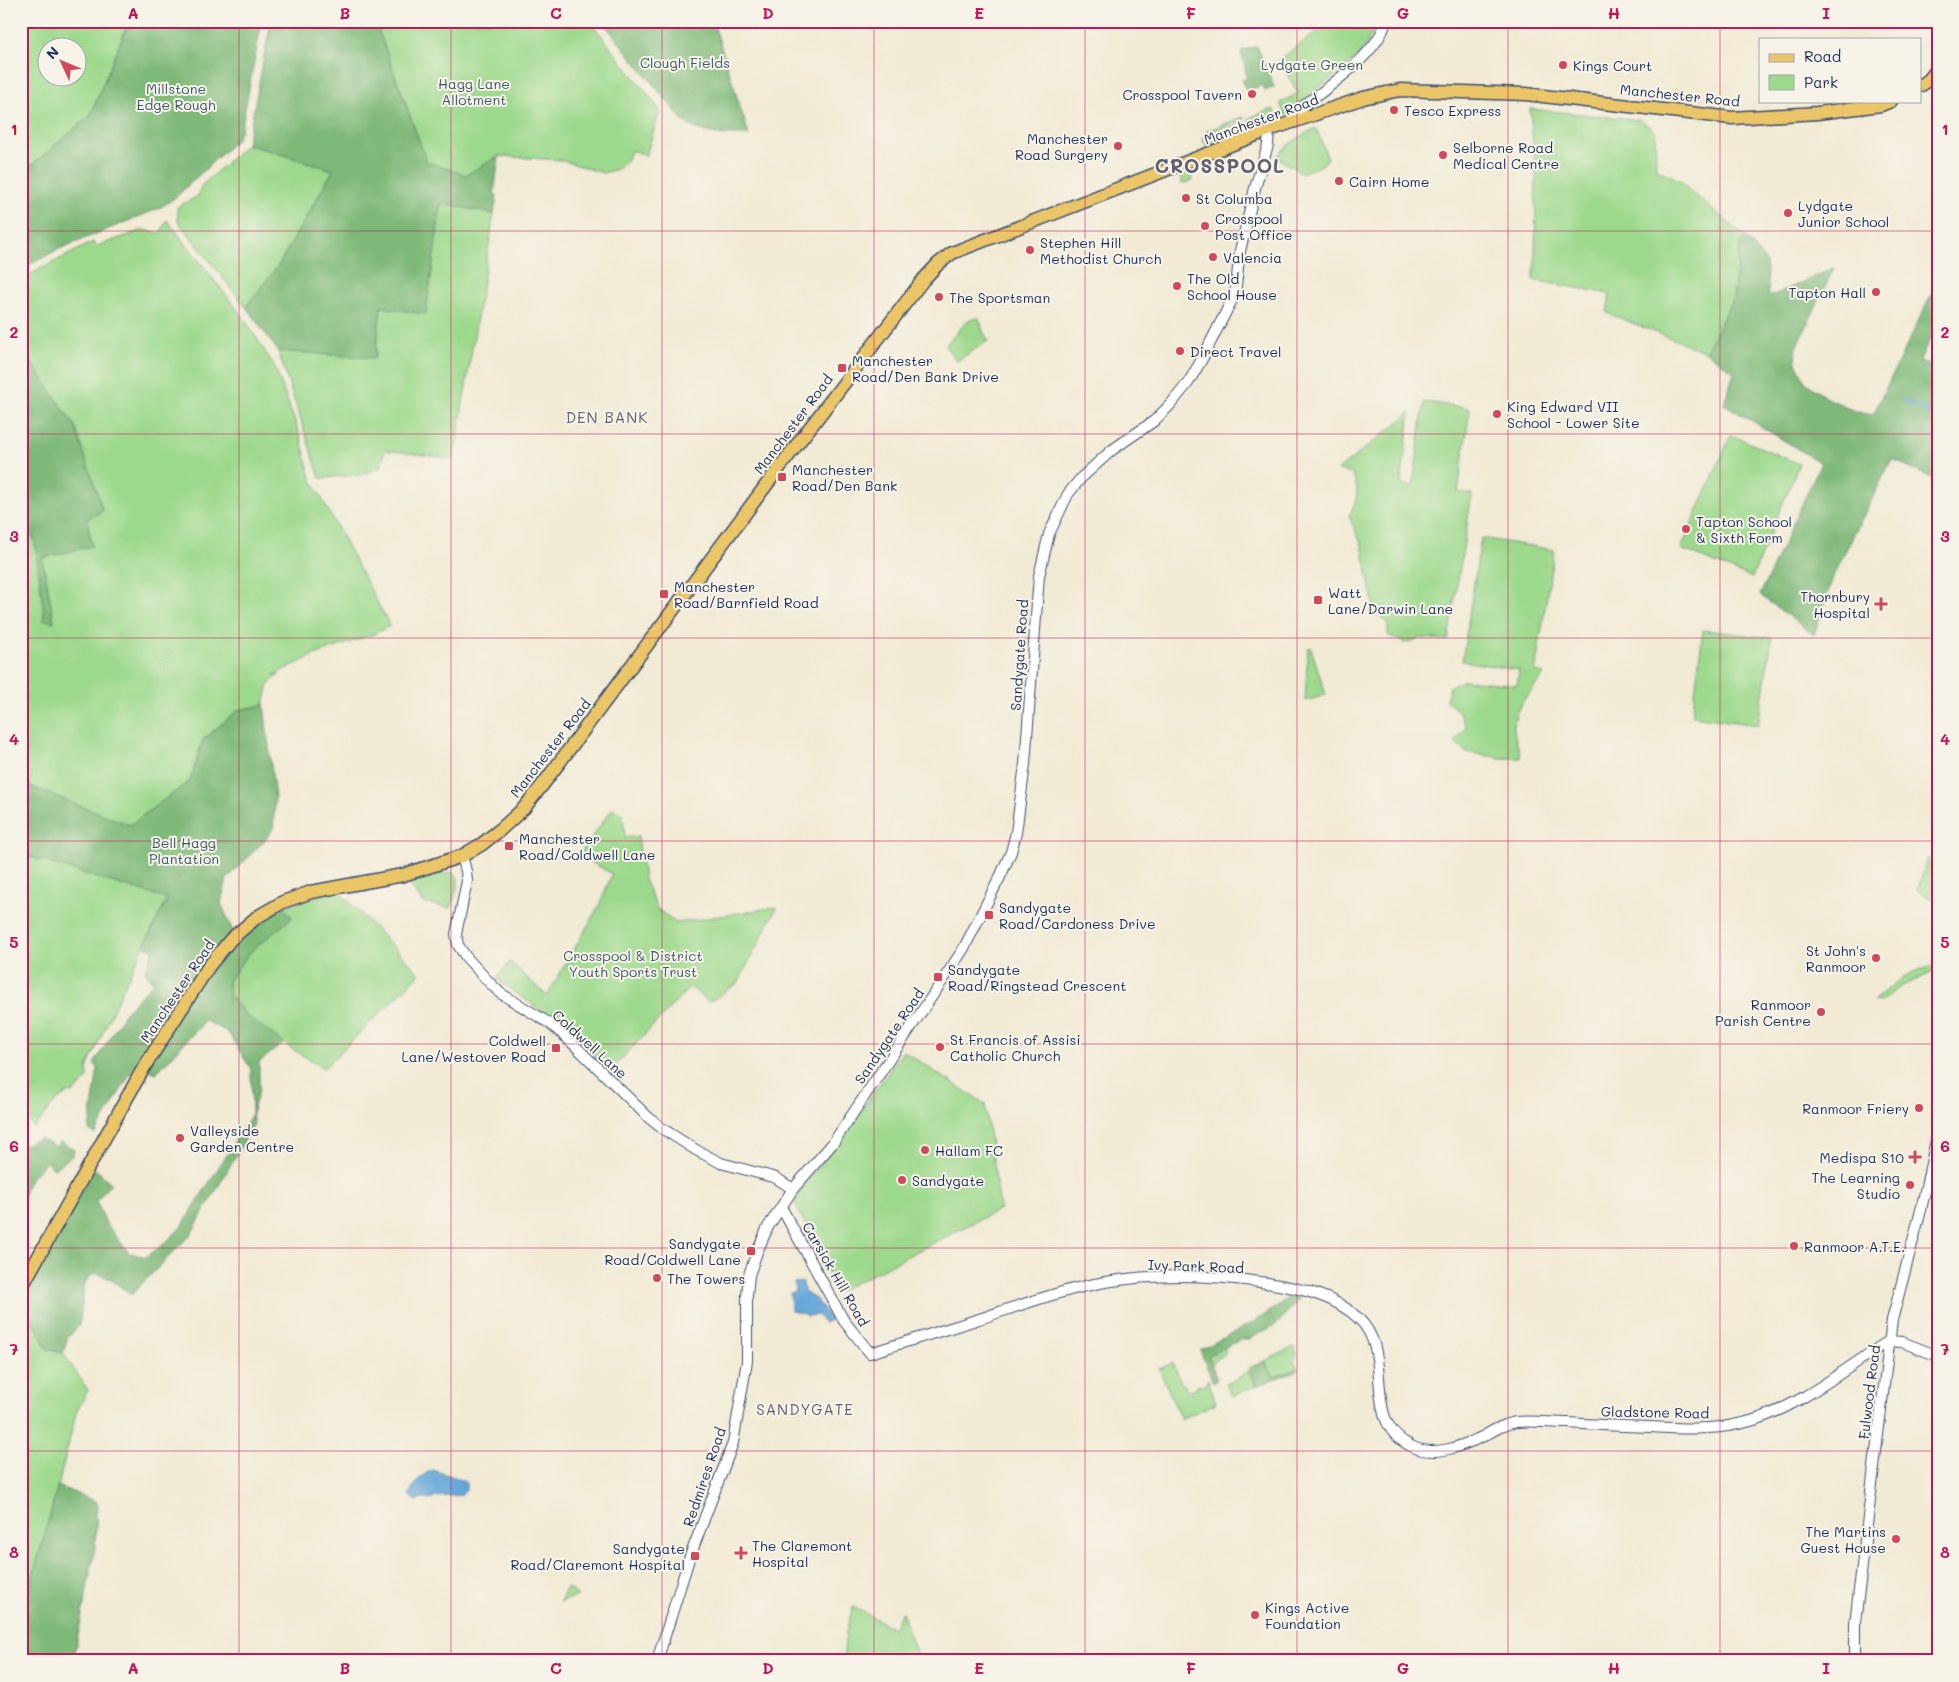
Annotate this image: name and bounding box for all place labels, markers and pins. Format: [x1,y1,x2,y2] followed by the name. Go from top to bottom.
[1573,56,1652,75] place label: Kings Court
[1557,59,1569,71] marker: Kings Court
[1122,85,1242,104] place label: Crosspool Tavern
[1246,88,1258,100] marker: Crosspool Tavern
[1404,101,1501,120] place label: Tesco Express
[1388,104,1400,116] marker: Tesco Express
[1015,129,1108,164] place label: Manchester Road Surgery
[1453,138,1559,173] place label: Selborne Road Medical Centre
[1112,140,1124,152] marker: Manchester Road Surgery
[1437,149,1449,161] marker: Selborne Road Medical Centre
[1349,172,1429,191] place label: Cairn Home
[1333,175,1345,187] marker: Cairn Home
[1196,189,1273,208] place label: St Columba
[1180,192,1192,204] marker: St Columba
[1798,196,1889,231] place label: Lydgate Junior School
[1782,207,1794,219] marker: Lydgate Junior School
[1215,209,1292,244] place label: Crosspool Post Office
[1199,220,1211,232] marker: Crosspool Post Office
[1040,233,1162,268] place label: Stephen Hill Methodist Church
[1024,244,1036,256] marker: Stephen Hill Methodist Church
[1223,248,1282,267] place label: Valencia
[1207,251,1219,263] marker: Valencia
[1187,269,1277,304] place label: The Old School House
[1171,280,1183,292] marker: The Old School House
[1788,283,1866,302] place label: Tapton Hall
[1870,286,1882,298] marker: Tapton Hall
[949,288,1050,307] place label: The Sportsman
[933,291,945,303] marker: The Sportsman
[1190,342,1282,361] place label: Direct Travel
[1174,345,1186,357] marker: Direct Travel
[852,351,999,386] place label: Manchester Road/Den Bank Drive
[836,362,848,374] marker: Manchester Road/Den Bank Drive
[1507,397,1640,432] place label: King Edward VII School - Lower Site
[1491,408,1503,420] marker: King Edward VII School - Lower Site
[792,460,897,495] place label: Manchester Road/Den Bank
[776,471,788,483] marker: Manchester Road/Den Bank
[1696,512,1792,547] place label: Tapton School & Sixth Form
[1680,523,1692,535] marker: Tapton School & Sixth Form
[674,577,819,612] place label: Manchester Road/Barnfield Road
[1328,583,1453,618] place label: Watt Lane/Darwin Lane
[1800,587,1870,622] place label: Thornbury Hospital
[658,588,670,600] marker: Manchester Road/Barnfield Road
[1312,594,1324,606] marker: Watt Lane/Darwin Lane
[1874,597,1888,611] marker: Thornbury Hospital
[519,829,655,864] place label: Manchester Road/Coldwell Lane
[503,840,515,852] marker: Manchester Road/Coldwell Lane
[999,898,1156,933] place label: Sandygate Road/Cardoness Drive
[983,909,995,921] marker: Sandygate Road/Cardoness Drive
[1806,941,1866,976] place label: St John's Ranmoor
[1870,952,1882,964] marker: St John's Ranmoor
[948,960,1126,995] place label: Sandygate Road/Ringstead Crescent
[932,971,944,983] marker: Sandygate Road/Ringstead Crescent
[1715,995,1811,1030] place label: Ranmoor Parish Centre
[1815,1006,1827,1018] marker: Ranmoor Parish Centre
[950,1030,1081,1065] place label: St Francis of Assisi Catholic Church
[401,1031,546,1066] place label: Coldwell Lane/Westover Road
[934,1041,946,1053] marker: St Francis of Assisi Catholic Church
[550,1042,562,1054] marker: Coldwell Lane/Westover Road
[1802,1099,1909,1118] place label: Ranmoor Friery
[1913,1102,1925,1114] marker: Ranmoor Friery
[190,1121,294,1156] place label: Valleyside Garden Centre
[174,1132,186,1144] marker: Valleyside Garden Centre
[935,1141,1003,1160] place label: Hallam FC
[919,1144,931,1156] marker: Hallam FC
[1820,1148,1904,1167] place label: Medispa S10
[1908,1150,1922,1164] marker: Medispa S10
[1811,1168,1900,1203] place label: The Learning Studio
[912,1171,984,1190] place label: Sandygate
[896,1174,908,1186] marker: Sandygate
[1904,1179,1916,1191] marker: The Learning Studio
[605,1234,741,1269] place label: Sandygate Road/Coldwell Lane
[1804,1237,1905,1256] place label: Ranmoor A.T.E.
[1788,1240,1800,1252] marker: Ranmoor A.T.E.
[745,1245,757,1257] marker: Sandygate Road/Coldwell Lane
[667,1269,745,1288] place label: The Towers
[651,1272,663,1284] marker: The Towers
[1800,1522,1886,1557] place label: The Martins Guest House
[1890,1533,1902,1545] marker: The Martins Guest House
[752,1536,852,1571] place label: The Claremont Hospital
[511,1539,685,1574] place label: Sandygate Road/Claremont Hospital
[734,1546,748,1560] marker: The Claremont Hospital
[689,1550,701,1562] marker: Sandygate Road/Claremont Hospital
[1265,1598,1349,1633] place label: Kings Active Foundation
[1249,1609,1261,1621] marker: Kings Active Foundation

